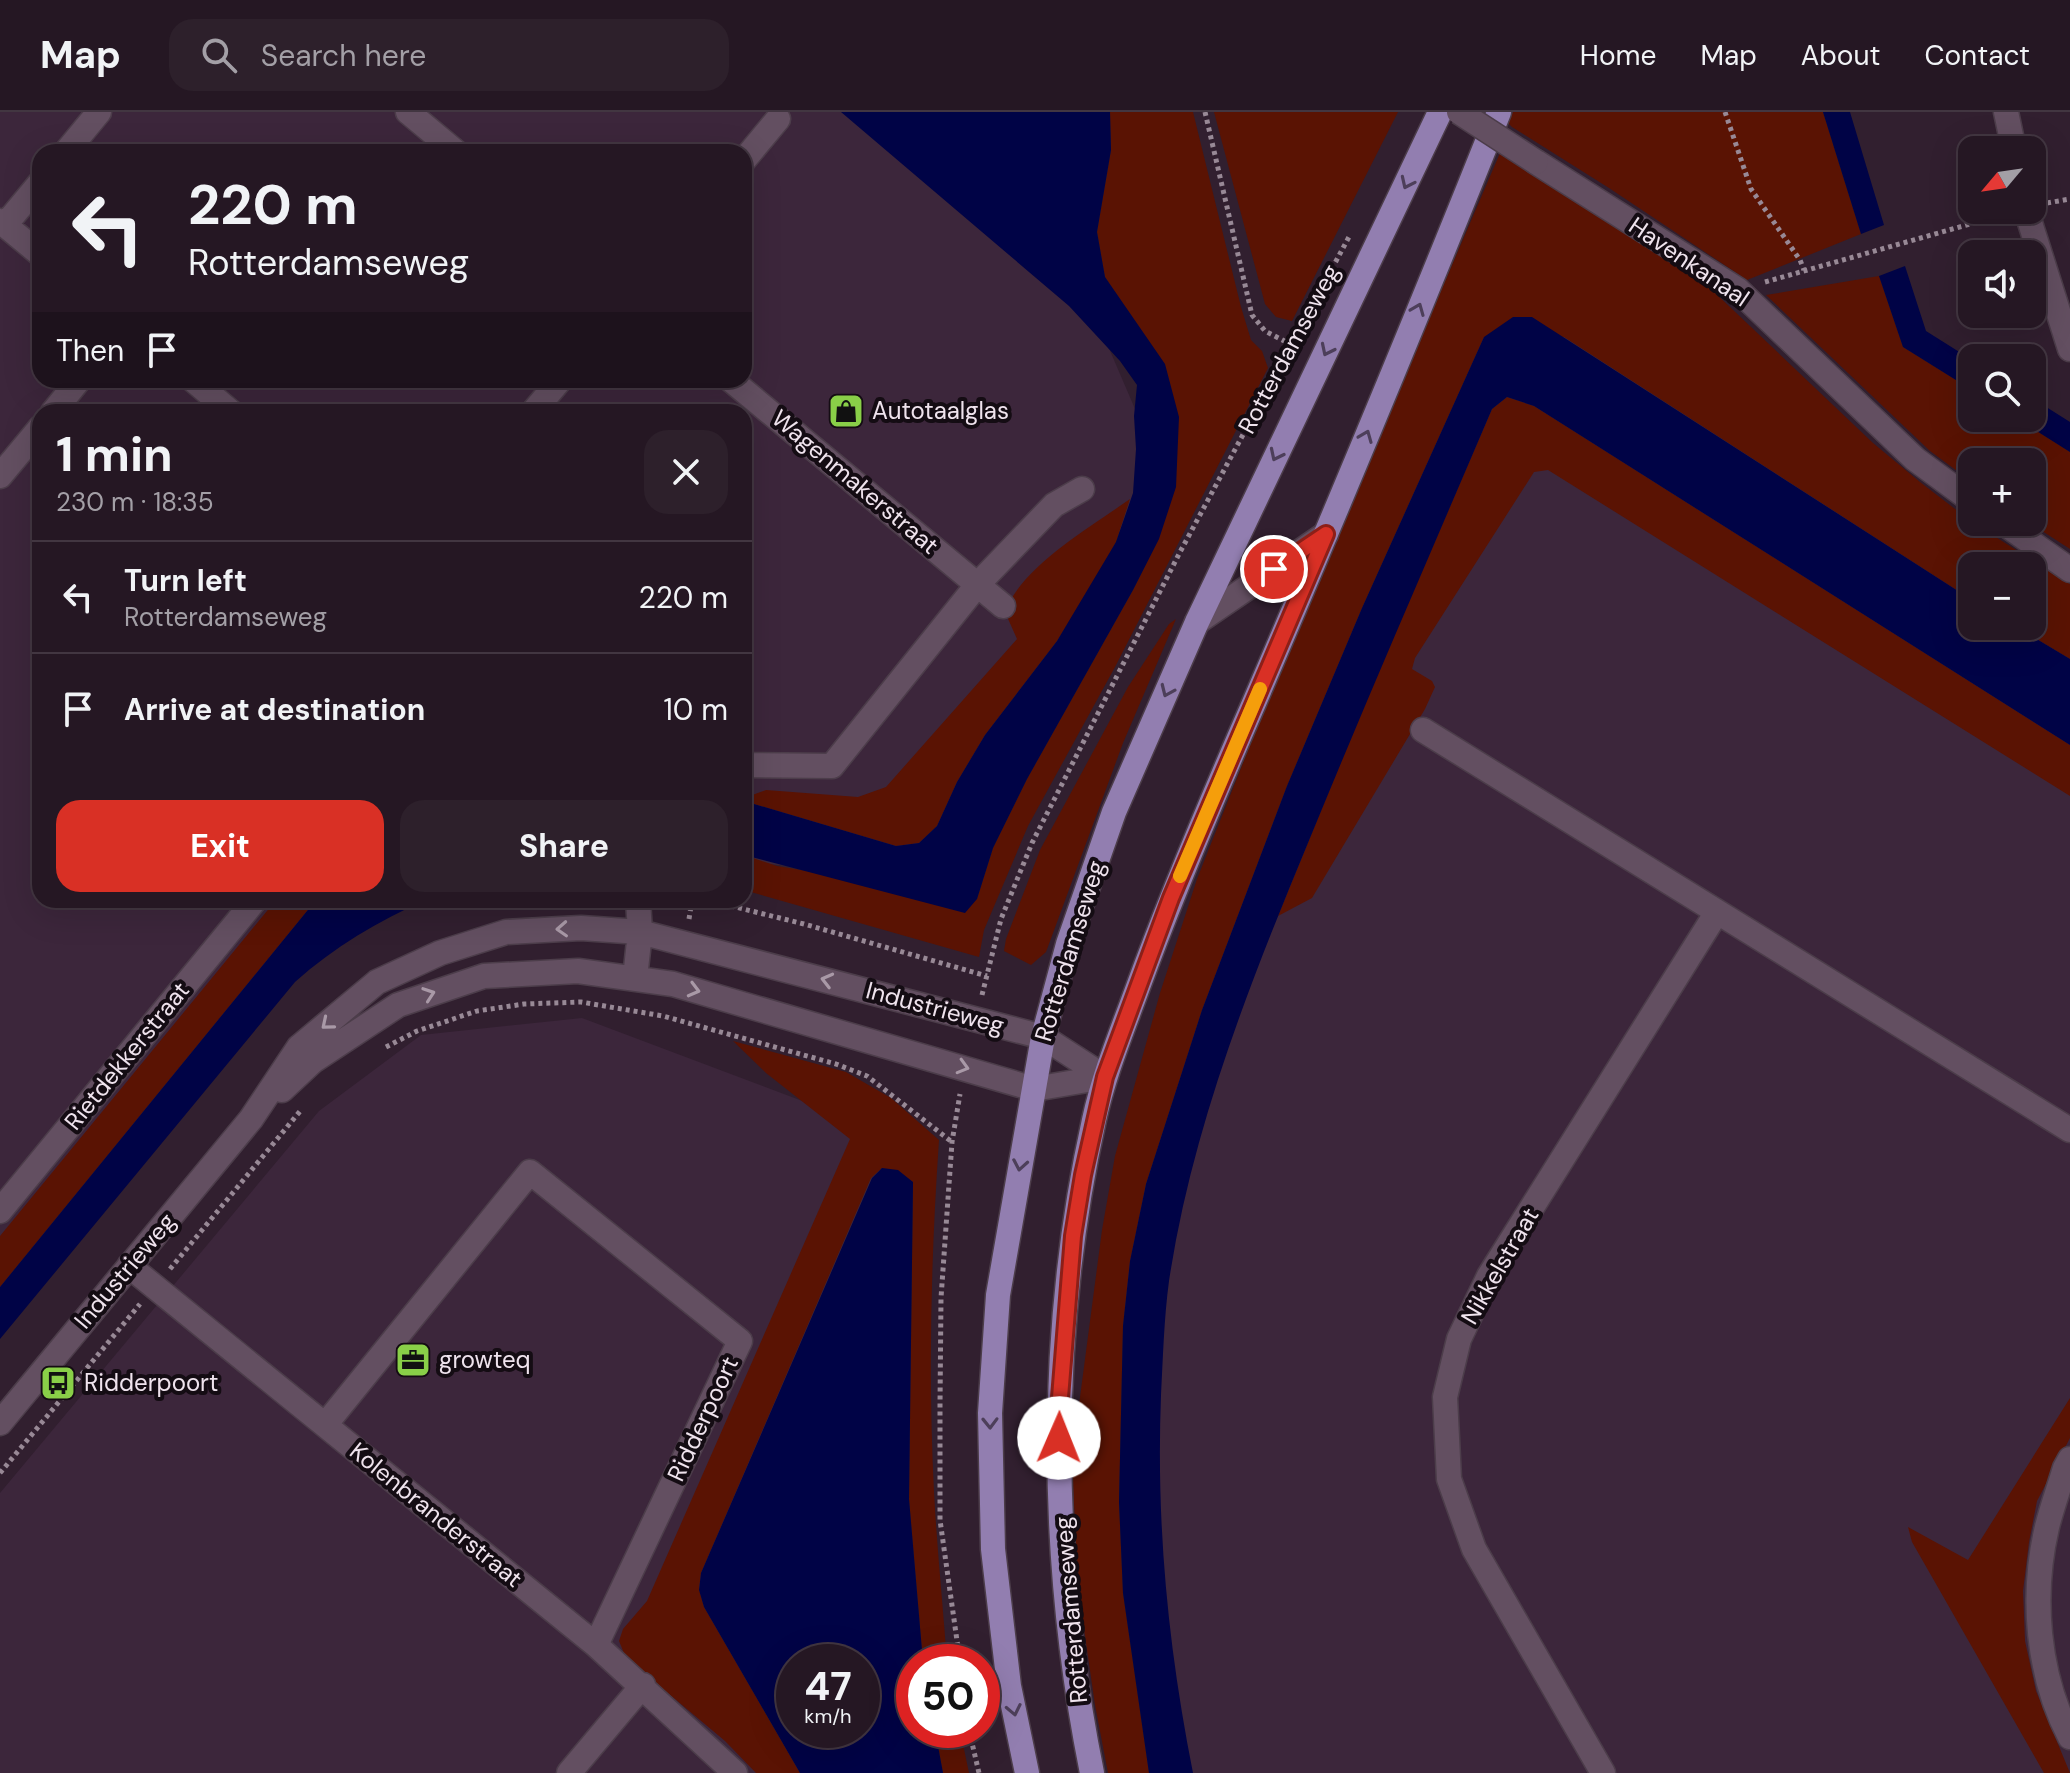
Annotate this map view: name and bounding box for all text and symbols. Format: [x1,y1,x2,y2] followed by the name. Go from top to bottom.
[169,19,729,91] search box
[40,30,121,80] text: Map
[197,33,241,77] icon: search
[261,36,426,75] text: Search here
[1580,37,1656,74] text: Home
[1700,37,1757,74] text: Map
[1801,37,1880,74] text: About
[1924,37,2030,74] text: Contact
[1958,136,2046,224] north arrow
[1958,136,2046,640] map controls
[188,168,358,241] text: 220 m
[1401,174,1417,189] one-way arrow
[56,176,160,280] icon: left
[1623,210,1755,313] street label: Havenkanaal
[188,239,469,286] text: Rotterdamseweg
[1958,240,2046,328] button: sound
[1231,259,1346,439] street label: Rotterdamseweg
[1409,303,1425,317] one-way arrow
[140,328,184,372] icon: arrive
[56,331,124,370] text: Then
[1321,342,1337,357] one-way arrow
[1958,344,2046,432] button: search
[827,392,865,430] shop icon: Autotaalglas
[872,395,1009,426] place label: Autotaalglas
[765,403,945,561] street label: Wagenmakerstraat
[56,423,173,486] text: 1 min
[644,430,728,514] button: close
[1357,430,1373,444] one-way arrow
[1271,447,1286,462] one-way arrow
[1958,448,2046,536] button: +
[56,485,214,519] text: 230 m · 18:35
[1240,535,1308,603] pin
[1252,547,1296,591] icon: arrive
[1958,552,2046,640] button: −
[124,561,247,600] text: Turn left
[56,575,100,619] icon: left
[639,578,728,617] text: 220 m
[124,600,327,634] text: Rotterdamseweg
[1160,683,1176,697] one-way arrow
[56,687,100,731] icon: arrive
[124,690,425,729] text: Arrive at destination
[663,690,728,729] text: 10 m
[56,800,384,892] button: Exit
[400,800,728,892] button: Share
[1027,857,1112,1045] street label: Rotterdamseweg
[555,920,568,937] one-way arrow
[820,973,834,990] one-way arrow
[863,974,1008,1041] street label: Industrieweg
[57,975,196,1136] street label: Rietdekkerstraat
[687,981,701,998] one-way arrow
[421,988,435,1004] one-way arrow
[321,1014,336,1029] one-way arrow
[955,1058,969,1074] one-way arrow
[1012,1159,1029,1172] one-way arrow
[1454,1202,1545,1330] street label: Nikkelstraat
[67,1206,182,1335] street label: Industrieweg
[394,1341,432,1379] office icon: growteq
[439,1344,531,1375] place label: growteq
[660,1351,745,1486] street label: Ridderpoort
[39,1364,77,1402] bus stop icon: Ridderpoort
[84,1367,218,1398] place label: Ridderpoort
[1017,1396,1101,1480] position arrow
[981,1417,999,1430] one-way arrow
[344,1435,529,1594] street label: Kolenbranderstraat
[1047,1515,1094,1705] street label: Rotterdamseweg
[896,1644,1000,1748] speed limit sign: 50
[804,1660,852,1712] text: 47
[804,1703,852,1729] text: km/h
[1005,1703,1022,1716] one-way arrow

